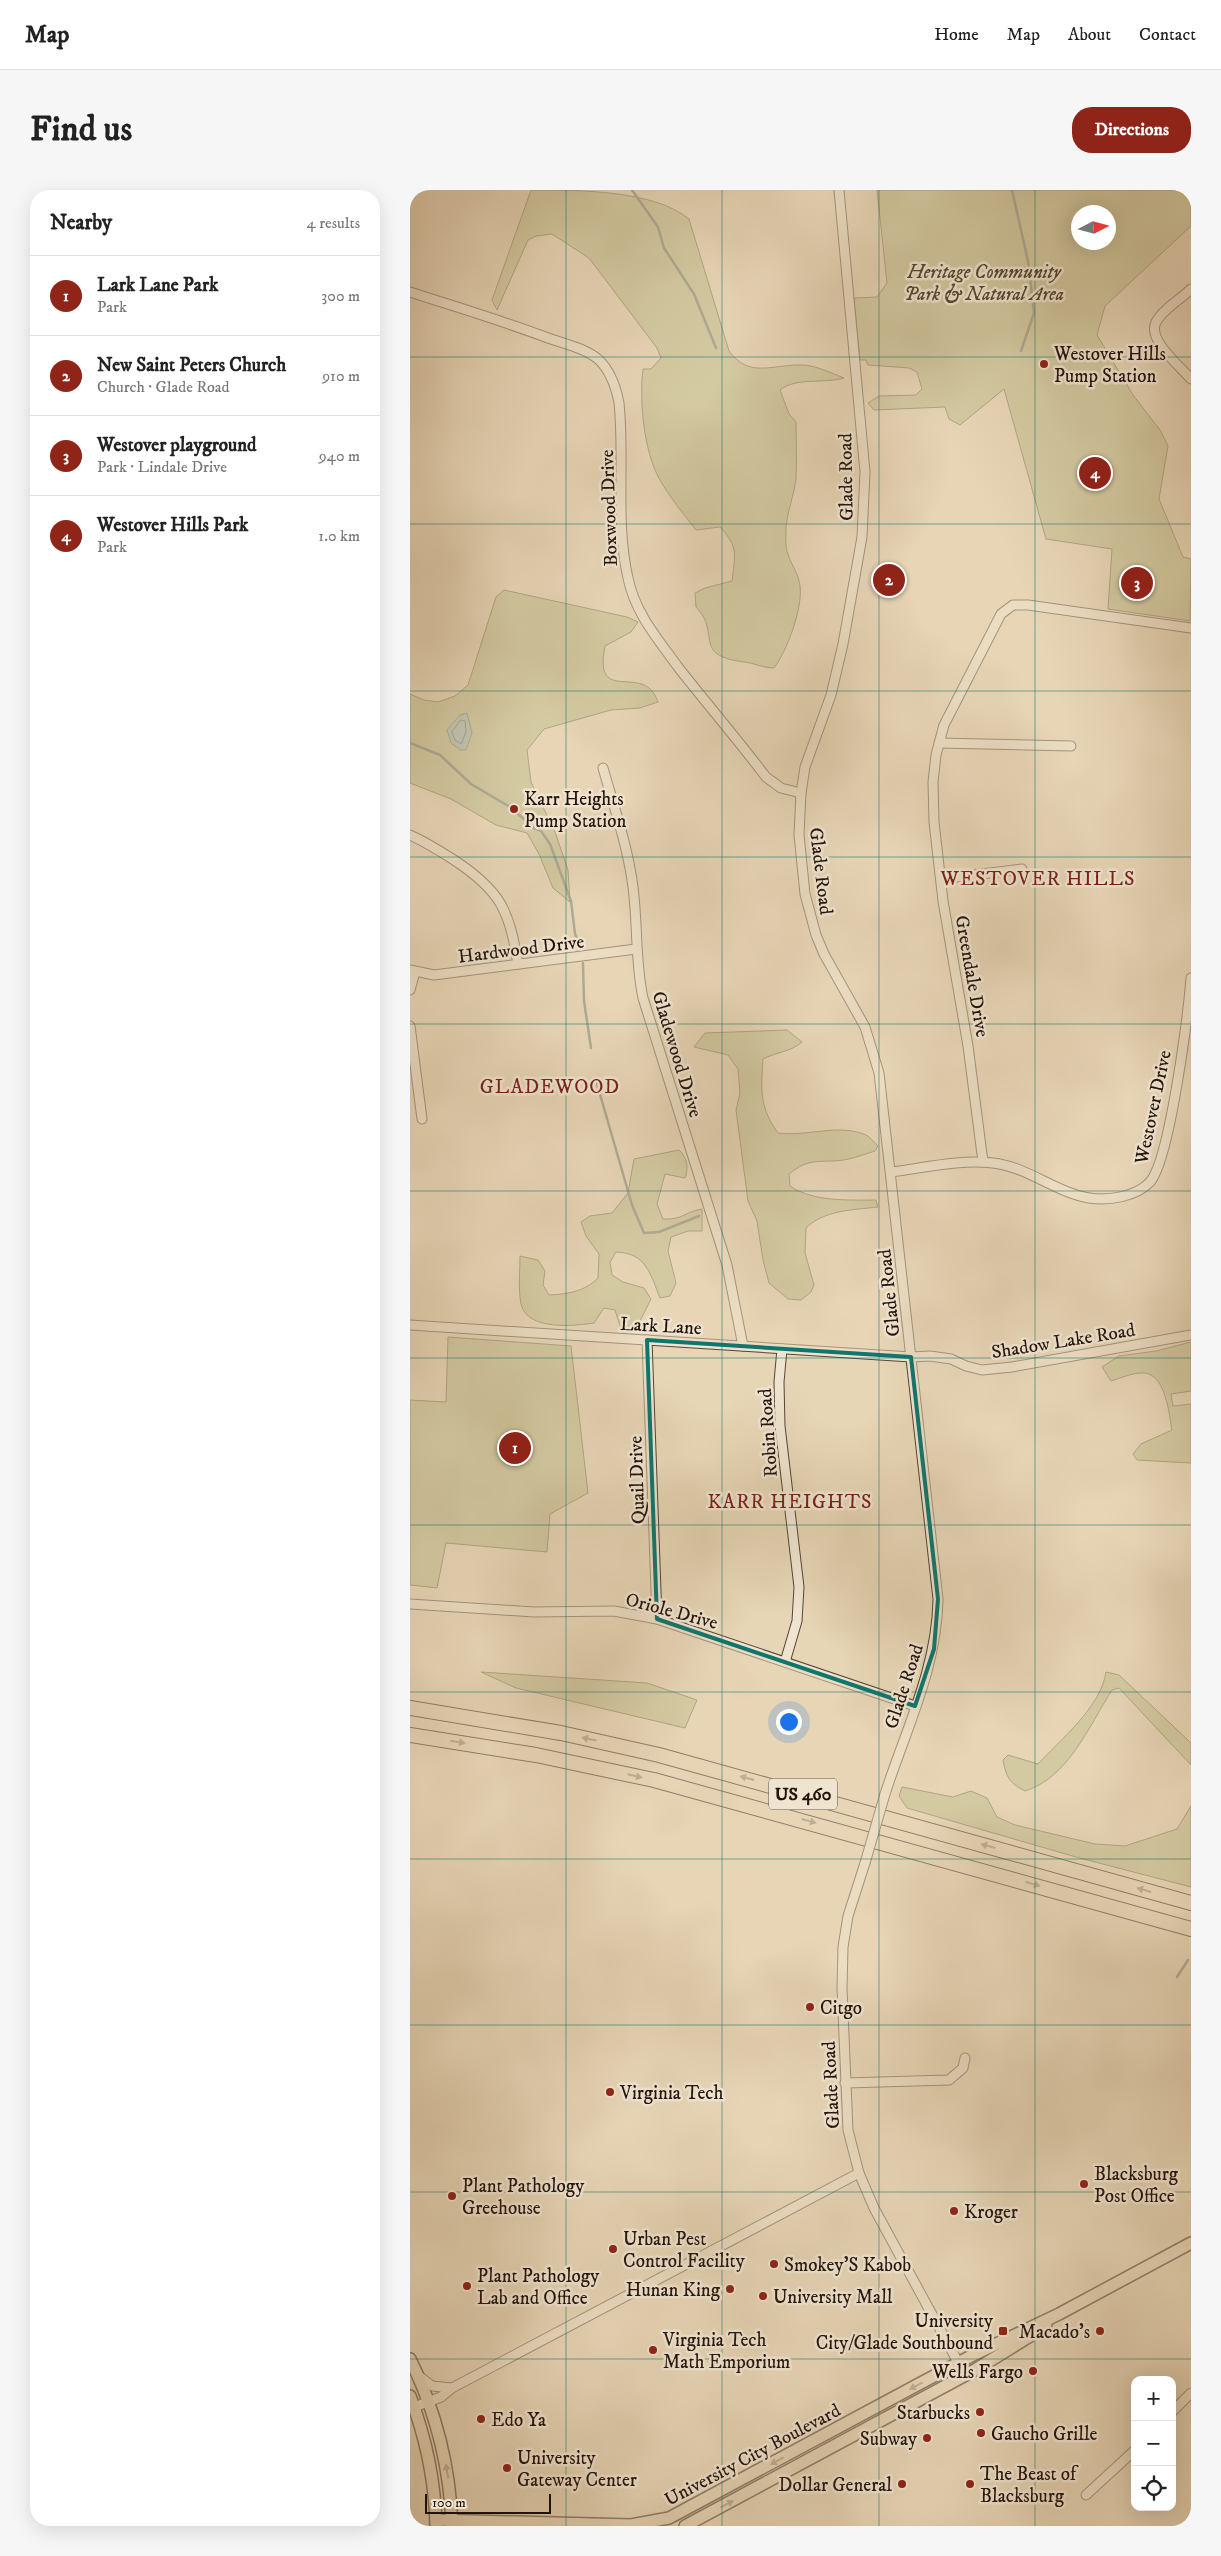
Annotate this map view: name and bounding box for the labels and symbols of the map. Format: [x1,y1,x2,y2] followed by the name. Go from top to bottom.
[1071,205,1116,250] north arrow
[904,261,1064,306] park label: Heritage Community Park & Natural Area
[1053,343,1166,388] place label: Westover Hills Pump Station
[1038,358,1050,370] marker: Westover Hills Pump Station
[834,432,859,521] street label: Glade Road
[596,449,623,567] street label: Boxwood Drive
[1079,454,1111,492] pin: 4
[873,561,905,599] pin: 2
[1121,564,1153,602] pin: 3
[524,788,626,833] place label: Karr Heights Pump Station
[508,803,520,815] marker: Karr Heights Pump Station
[804,826,837,917] street label: Glade Road
[940,867,1135,892] district label: WESTOVER HILLS
[949,913,994,1039] street label: Greendale Drive
[457,930,586,969] street label: Hardwood Drive
[646,988,707,1120] street label: Gladewood Drive
[1130,1048,1177,1167] street label: Westover Drive
[480,1075,620,1100] district label: GLADEWOOD
[873,1247,906,1338] street label: Glade Road
[620,1313,702,1340] street label: Lark Lane
[990,1319,1137,1364] street label: Shadow Lake Road
[754,1387,783,1478] street label: Robin Road
[499,1429,531,1467] pin: 1
[624,1435,651,1524] street label: Quail Drive
[707,1490,873,1515] district label: KARR HEIGHTS
[623,1588,720,1635] street label: Oriole Drive
[880,1641,929,1732] street label: Glade Road
[776,1709,802,1735] your location
[582,1735,597,1743] one-way arrow
[451,1738,467,1746] one-way arrow
[627,1772,643,1780] one-way arrow
[739,1774,755,1782] one-way arrow
[769,1778,837,1810] road number: US 460
[802,1818,817,1826] one-way arrow
[980,1842,995,1850] one-way arrow
[1025,1881,1040,1889] one-way arrow
[1136,1885,1151,1893] one-way arrow
[820,1997,862,2020] place label: Citgo
[804,2001,816,2013] marker: Citgo
[818,2040,845,2129] street label: Glade Road
[619,2082,723,2105] place label: Virginia Tech
[604,2086,616,2098] marker: Virginia Tech
[1094,2163,1179,2208] place label: Blacksburg Post Office
[462,2175,585,2220] place label: Plant Pathology Greehouse
[1078,2178,1090,2190] marker: Blacksburg Post Office
[446,2190,458,2202] marker: Plant Pathology Greehouse
[964,2201,1018,2224] place label: Kroger
[948,2205,960,2217] marker: Kroger
[623,2228,746,2273] place label: Urban Pest Control Facility
[607,2243,619,2255] marker: Urban Pest Control Facility
[784,2254,911,2277] place label: Smokey'S Kabob
[768,2258,780,2270] marker: Smokey'S Kabob
[477,2265,600,2310] place label: Plant Pathology Lab and Office
[626,2279,721,2302] place label: Hunan King
[461,2280,473,2292] marker: Plant Pathology Lab and Office
[724,2283,736,2295] marker: Hunan King
[773,2286,893,2309] place label: University Mall
[757,2290,769,2302] marker: University Mall
[816,2310,994,2355] place label: University City/Glade Southbound
[1019,2321,1090,2344] place label: Macado's
[997,2325,1009,2337] marker: University City/Glade Southbound
[1094,2325,1106,2337] marker: Macado's
[662,2329,790,2374] place label: Virginia Tech Math Emporium
[647,2344,659,2356] marker: Virginia Tech Math Emporium
[931,2361,1023,2384] place label: Wells Fargo
[1027,2365,1039,2377] marker: Wells Fargo
[908,2382,923,2390] one-way arrow
[661,2399,845,2512] street label: University City Boulevard
[897,2402,970,2425] place label: Starbucks
[974,2406,986,2418] marker: Starbucks
[491,2409,546,2432] place label: Edo Ya
[475,2413,487,2425] marker: Edo Ya
[991,2423,1098,2446] place label: Gaucho Grille
[975,2427,987,2439] marker: Gaucho Grille
[860,2428,918,2451] place label: Subway
[921,2432,933,2444] marker: Subway
[517,2447,637,2492] place label: University Gateway Center
[770,2457,784,2465] one-way arrow
[501,2462,513,2474] marker: University Gateway Center
[442,2463,450,2479] one-way arrow
[980,2463,1079,2508] place label: The Beast of Blacksburg
[778,2474,892,2497] place label: Dollar General
[896,2478,908,2490] marker: Dollar General
[964,2478,976,2490] marker: The Beast of Blacksburg
[425,2491,551,2514] scale bar
[719,2500,734,2508] one-way arrow

